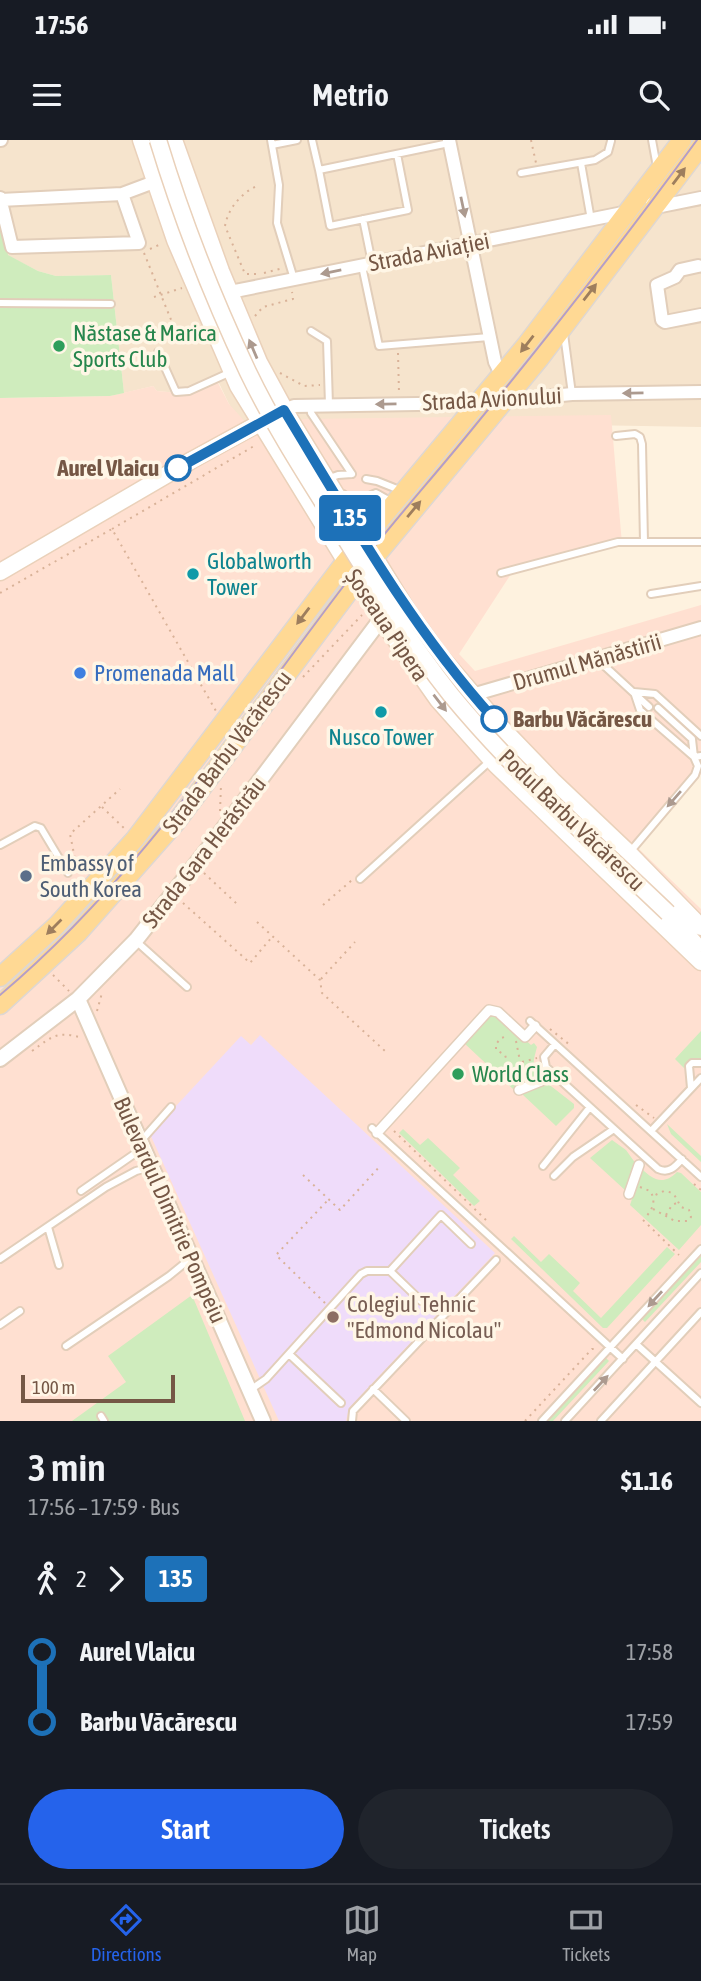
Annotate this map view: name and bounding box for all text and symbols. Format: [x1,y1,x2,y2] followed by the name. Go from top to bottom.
[35,10,89,40] text: 17:56
[28,76,66,114] icon: menu
[312,76,389,113] text: Metrio
[635,76,673,114] icon: search
[671,167,685,185] one-way arrow
[457,196,468,218] one-way arrow
[366,228,492,276] street label: Strada Aviației
[320,266,342,277] one-way arrow
[583,283,597,301] one-way arrow
[73,320,217,372] place label: Năstase & Marica Sports Club
[521,335,535,353] one-way arrow
[51,338,67,354] marker: Năstase & Marica Sports Club
[248,338,259,359] one-way arrow
[422,382,562,416] street label: Strada Avionului
[622,387,644,399] one-way arrow
[375,399,397,410] one-way arrow
[56,455,159,481] place label: Aurel Vlaicu
[165,455,191,481] marker: Aurel Vlaicu
[310,495,390,541] line badge: 135
[406,500,421,517] one-way arrow
[333,504,367,531] text: 135
[207,548,312,600] place label: Globalworth Tower
[340,564,434,686] street label: Șoseaua Pipera
[185,566,201,582] marker: Globalworth Tower
[296,607,310,625] one-way arrow
[510,628,664,696] street label: Drumul Mănăstirii
[94,660,235,686] place label: Promenada Mall
[72,665,88,681] marker: Promenada Mall
[157,665,297,839] street label: Strada Barbu Văcărescu
[433,694,448,712] one-way arrow
[373,704,389,720] marker: Nusco Tower
[481,706,507,732] marker: Barbu Văcărescu
[513,706,652,732] place label: Barbu Văcărescu
[328,724,435,750] place label: Nusco Tower
[494,744,650,896] street label: Podul Barbu Văcărescu
[137,771,271,933] street label: Strada Gara Herăstrău
[667,791,682,808] one-way arrow
[40,850,142,902] place label: Embassy of South Korea
[18,868,34,884] marker: Embassy of South Korea
[46,919,63,936] one-way arrow
[472,1061,569,1087] place label: World Class
[450,1066,466,1082] marker: World Class
[108,1093,232,1327] street label: Bulevardul Dimitrie Pompeiu
[347,1291,501,1343] place label: Colegiul Tehnic "Edmond Nicolau"
[648,1291,663,1308] one-way arrow
[325,1309,341,1325] marker: Colegiul Tehnic "Edmond Nicolau"
[21,1372,175,1404] scale bar
[592,1375,608,1392] one-way arrow
[32,1376,75,1398] text: 100 m
[28,1446,106,1489] text: 3 min
[621,1466,673,1496] text: $1.16
[28,1494,180,1520] text: 17:56 – 17:59 · Bus
[28,1560,66,1598] icon: walk
[97,1560,135,1598] icon: forward
[159,1565,193,1592] text: 135
[76,1566,87,1592] text: 2
[80,1637,195,1667] text: Aurel Vlaicu
[626,1639,673,1665] text: 17:58
[80,1707,237,1737] text: Barbu Văcărescu
[626,1709,673,1735] text: 17:59
[28,1789,344,1869] button: Start
[358,1789,673,1869] button: Tickets
[91,1901,162,1965] tab: Directions
[343,1901,381,1965] tab: Map
[562,1901,610,1965] tab: Tickets

